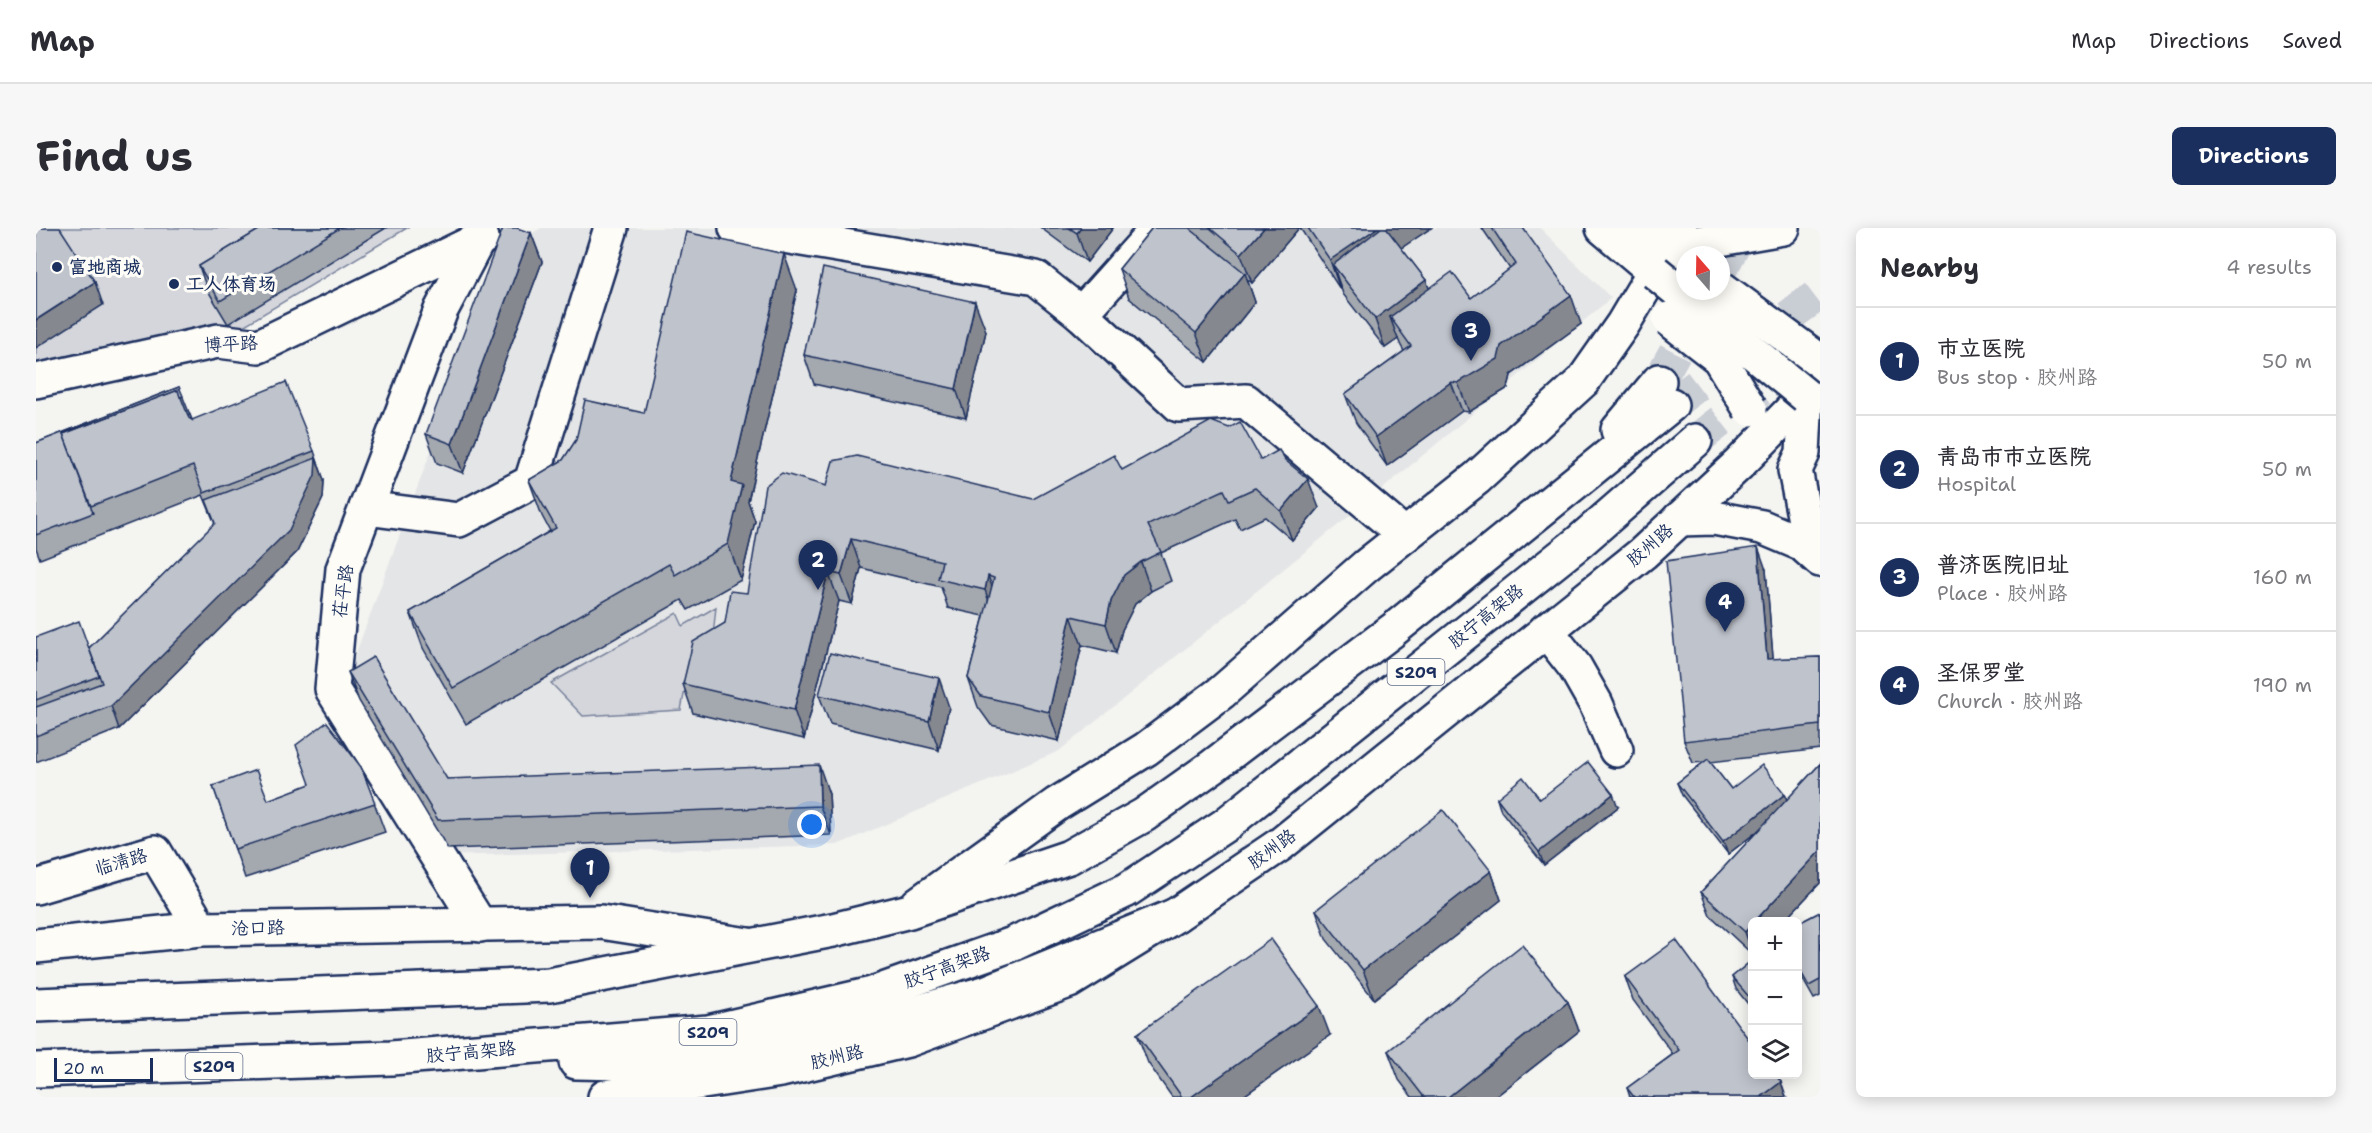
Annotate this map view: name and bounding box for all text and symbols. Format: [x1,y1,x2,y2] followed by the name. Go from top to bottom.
[30,22,95,60] text: Map
[2071,27,2116,55] text: Map
[2149,27,2249,55] text: Directions
[2282,27,2342,55] text: Saved
[2172,127,2336,185] button: Directions
[36,128,193,184] text: Find us
[1676,246,1730,300] north arrow
[1880,250,1979,285] text: Nearby
[2226,254,2312,280] text: 4 results
[69,255,141,279] place label: 富地商城
[50,260,64,274] marker: 富地商城
[186,272,276,296] place label: 工人体育场
[167,277,181,291] marker: 工人体育场
[1452,312,1490,361] pin: 3
[203,331,259,357] street label: 博平路
[1937,334,2025,363] text: 市立医院
[1895,348,1904,374] text: 1
[2262,348,2312,374] text: 50 m
[1937,364,2097,390] text: Bus stop · 胶州路
[1937,442,2091,471] text: 青岛市市立医院
[1893,456,1907,482] text: 2
[2262,456,2312,482] text: 50 m
[1937,471,2016,497] text: Hospital
[1622,518,1678,572] street label: 胶州路
[798,540,838,590] pin: 2
[1937,550,2069,579] text: 普济医院旧址
[327,563,359,619] street label: 茌平路
[1893,564,1907,590] text: 3
[2253,564,2312,590] text: 160 m
[1443,578,1529,654] street label: 胶宁高架路
[1937,580,2067,606] text: Place · 胶州路
[1706,582,1744,632] pin: 4
[1937,658,2025,687] text: 圣保罗堂
[1388,659,1444,685] road number: S209
[1893,672,1907,698] text: 4
[2253,672,2312,698] text: 190 m
[1937,688,2082,714] text: Church · 胶州路
[797,810,826,839] your location
[1243,823,1301,875] street label: 胶州路
[92,843,150,881] street label: 临清路
[570,848,610,898] pin: 1
[231,916,285,940] street label: 沧口路
[1748,917,1802,1079] map controls
[1748,917,1802,971] button: +
[901,940,993,994] street label: 胶宁高架路
[1748,971,1802,1025] button: −
[680,1019,736,1045] road number: S209
[1748,1025,1802,1079] button: layers
[425,1036,517,1068] street label: 胶宁高架路
[808,1039,866,1075] street label: 胶州路
[186,1053,243,1079] road number: S209
[54,1055,153,1082] scale bar
[63,1058,104,1079] text: 20 m

